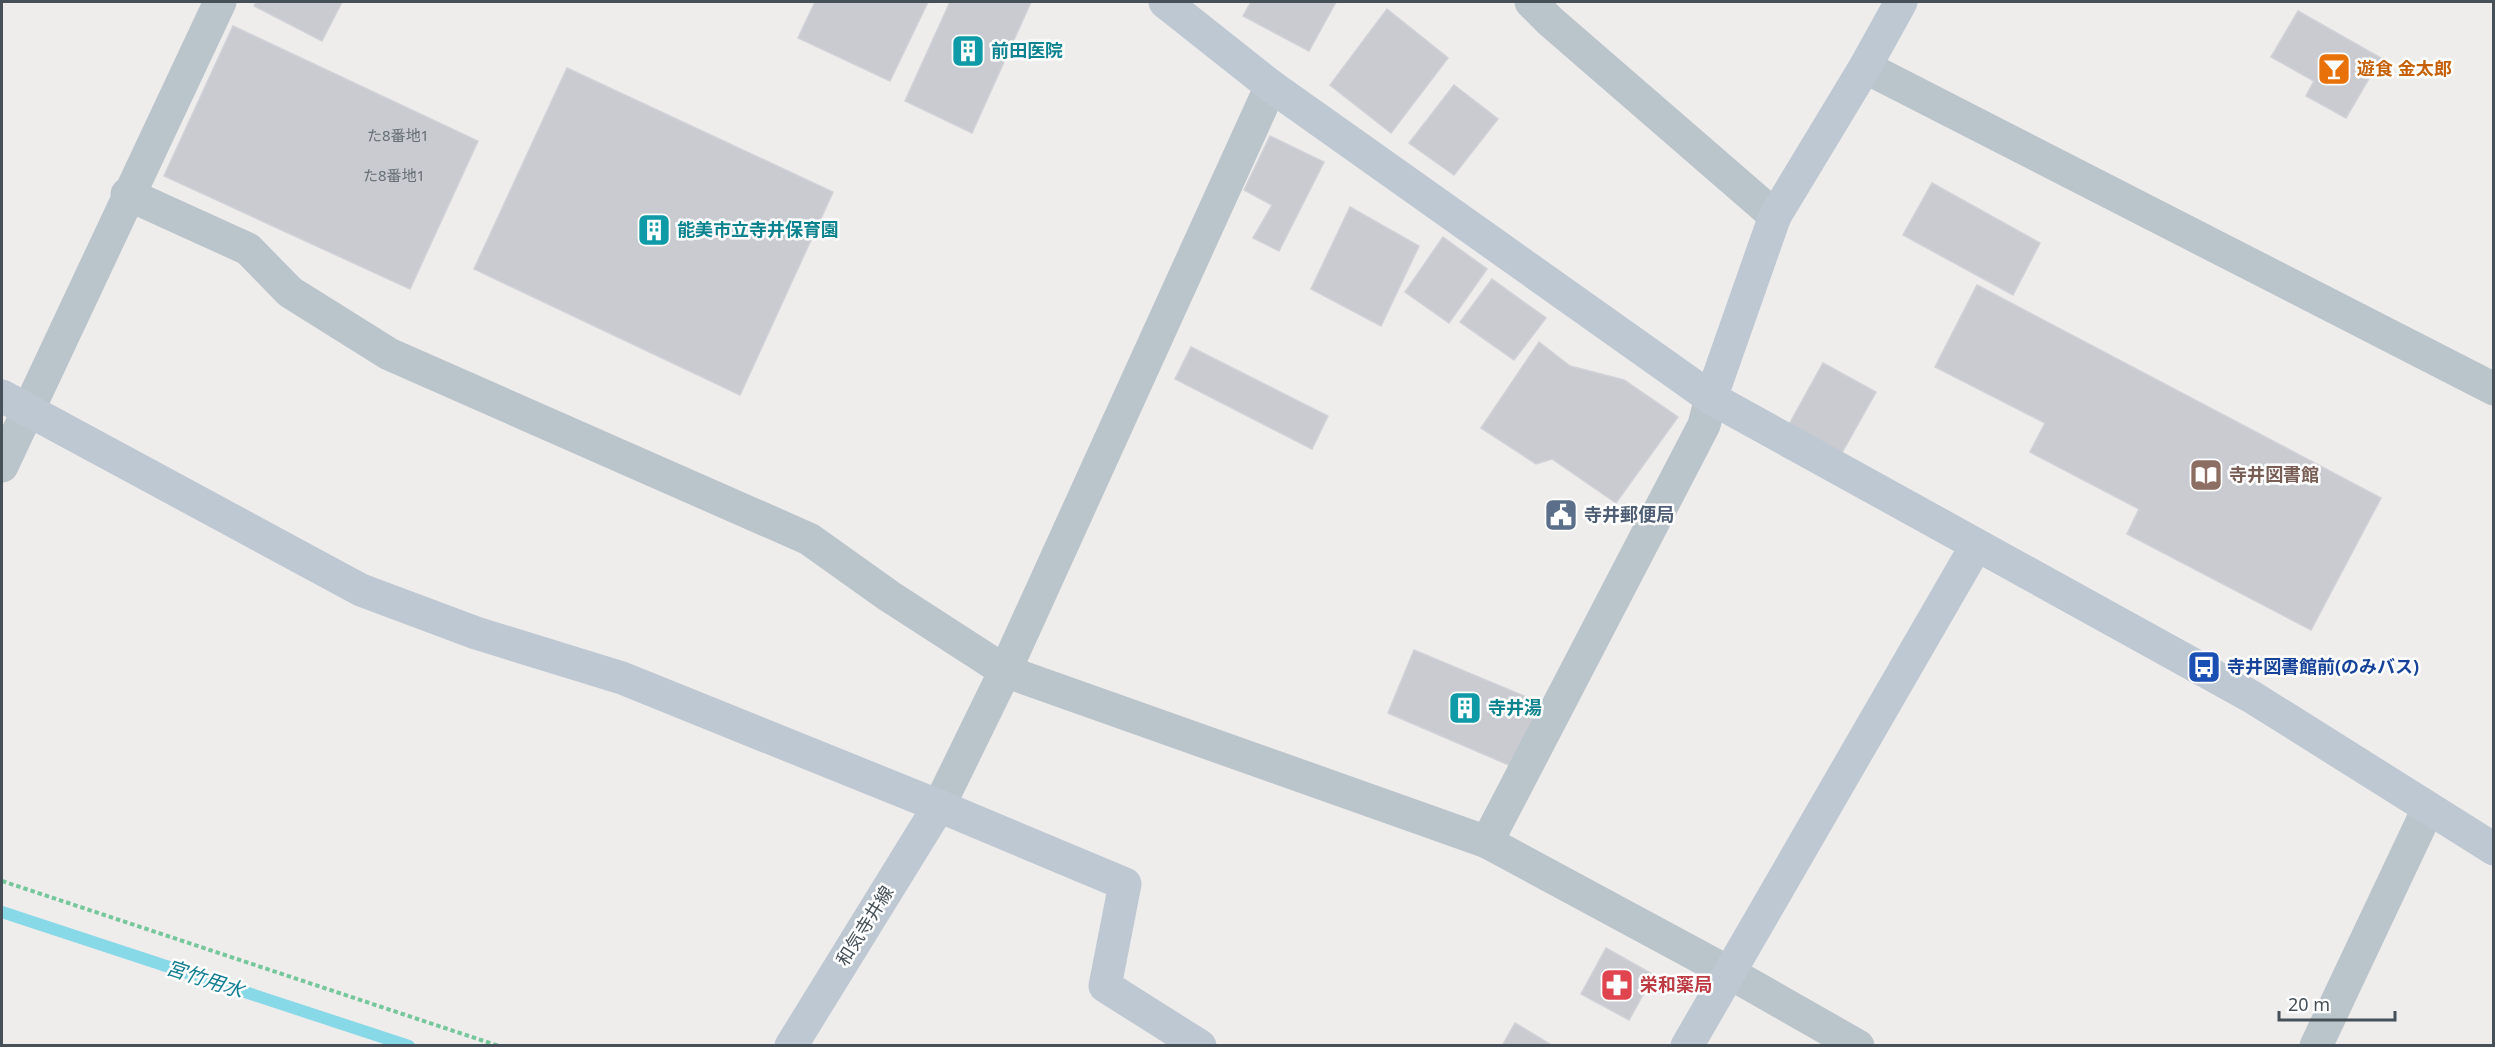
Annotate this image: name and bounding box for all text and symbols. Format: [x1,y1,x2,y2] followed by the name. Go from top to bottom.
[950,33,986,69] building icon: 前田医院
[991,38,1063,62] place label: 前田医院
[2316,51,2352,87] bar icon: 遊食 金太郎
[2357,56,2452,80] place label: 遊食 金太郎
[367,125,429,145] house number: た8番地1
[363,165,425,185] house number: た8番地1
[636,212,672,248] building icon: 能美市立寺井保育園
[677,217,839,241] place label: 能美市立寺井保育園
[2188,457,2224,493] library icon: 寺井図書館
[2229,462,2319,486] place label: 寺井図書館
[1543,497,1579,533] public building icon: 寺井郵便局
[1584,502,1674,526] place label: 寺井郵便局
[2186,649,2222,685] bus stop icon: 寺井図書館前(のみバス)
[2227,654,2419,678] place label: 寺井図書館前(のみバス)
[1447,690,1483,726] building icon: 寺井湯
[1488,695,1542,719] place label: 寺井湯
[830,881,898,970] street label: 和気寺井線
[163,953,249,1004] water label: 宮竹用水
[1599,967,1635,1003] pharmacy icon: 栄和薬局
[1640,972,1712,996] place label: 栄和薬局
[2279,984,2394,1022] scale bar
[2288,992,2330,1016] text: 20 m

